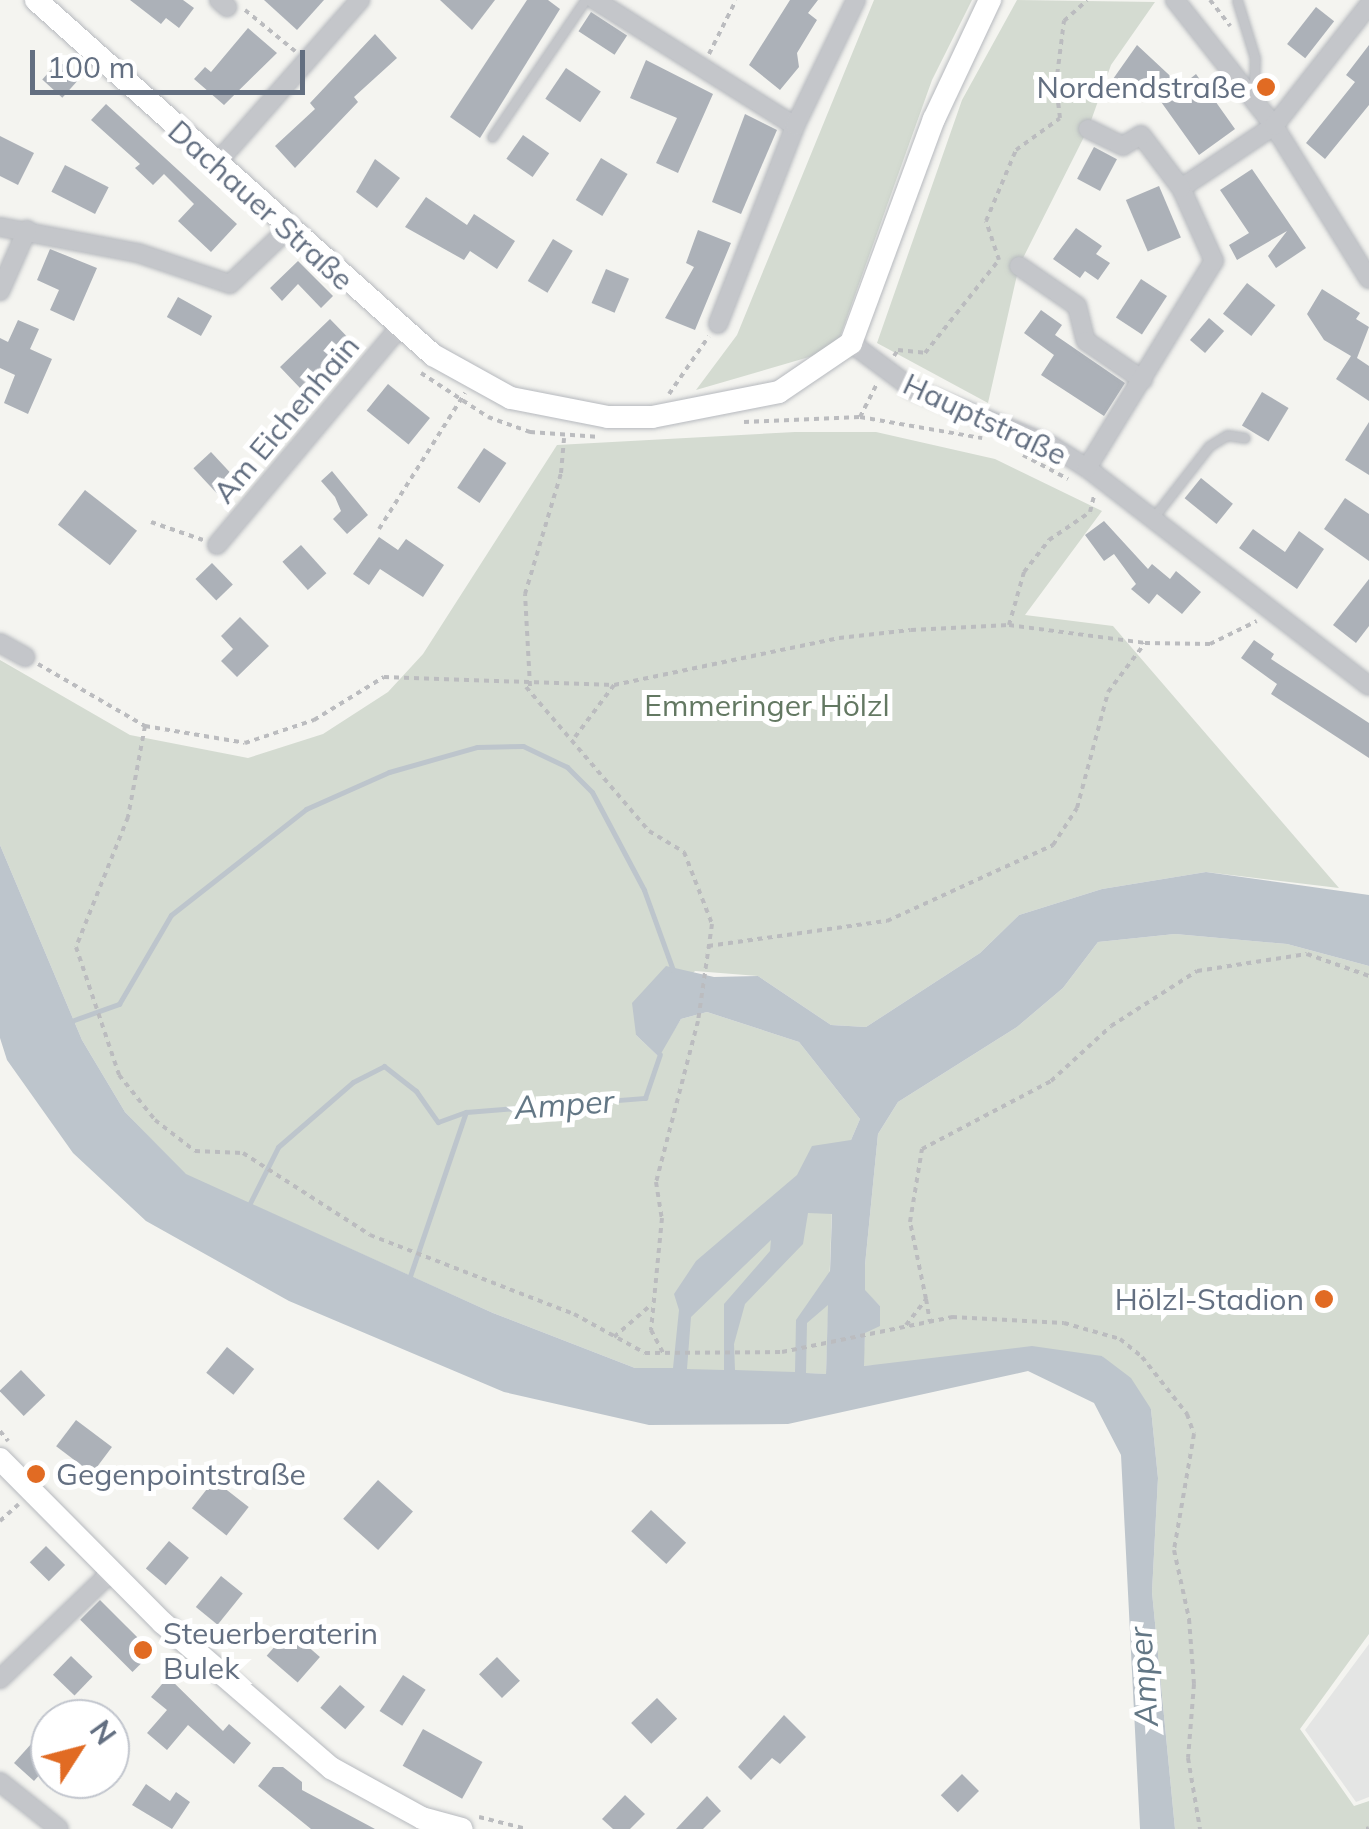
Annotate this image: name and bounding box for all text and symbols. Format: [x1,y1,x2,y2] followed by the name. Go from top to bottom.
[35,30,310,92] scale bar
[47,48,135,86] text: 100 m
[1037,69,1246,105] place label: Nordendstraße
[1255,76,1277,98] marker: Nordendstraße
[161,113,361,297] street label: Dachauer Straße
[205,328,367,510] street label: Am Eichenhain
[898,366,1072,472] street label: Hauptstraße
[644,687,890,723] park label: Emmeringer Hölzl
[513,1081,615,1127] water label: Amper
[1115,1281,1304,1317] place label: Hölzl-Stadion
[1313,1288,1335,1310] marker: Hölzl-Stadion
[56,1456,306,1492] place label: Gegenpointstraße
[25,1463,47,1485] marker: Gegenpointstraße
[163,1615,378,1686] place label: Steuerberaterin Bulek
[1120,1626,1166,1728] water label: Amper
[132,1639,154,1661] marker: Steuerberaterin Bulek
[30,1699,130,1799] north arrow
[83,1713,123,1751] text: N

